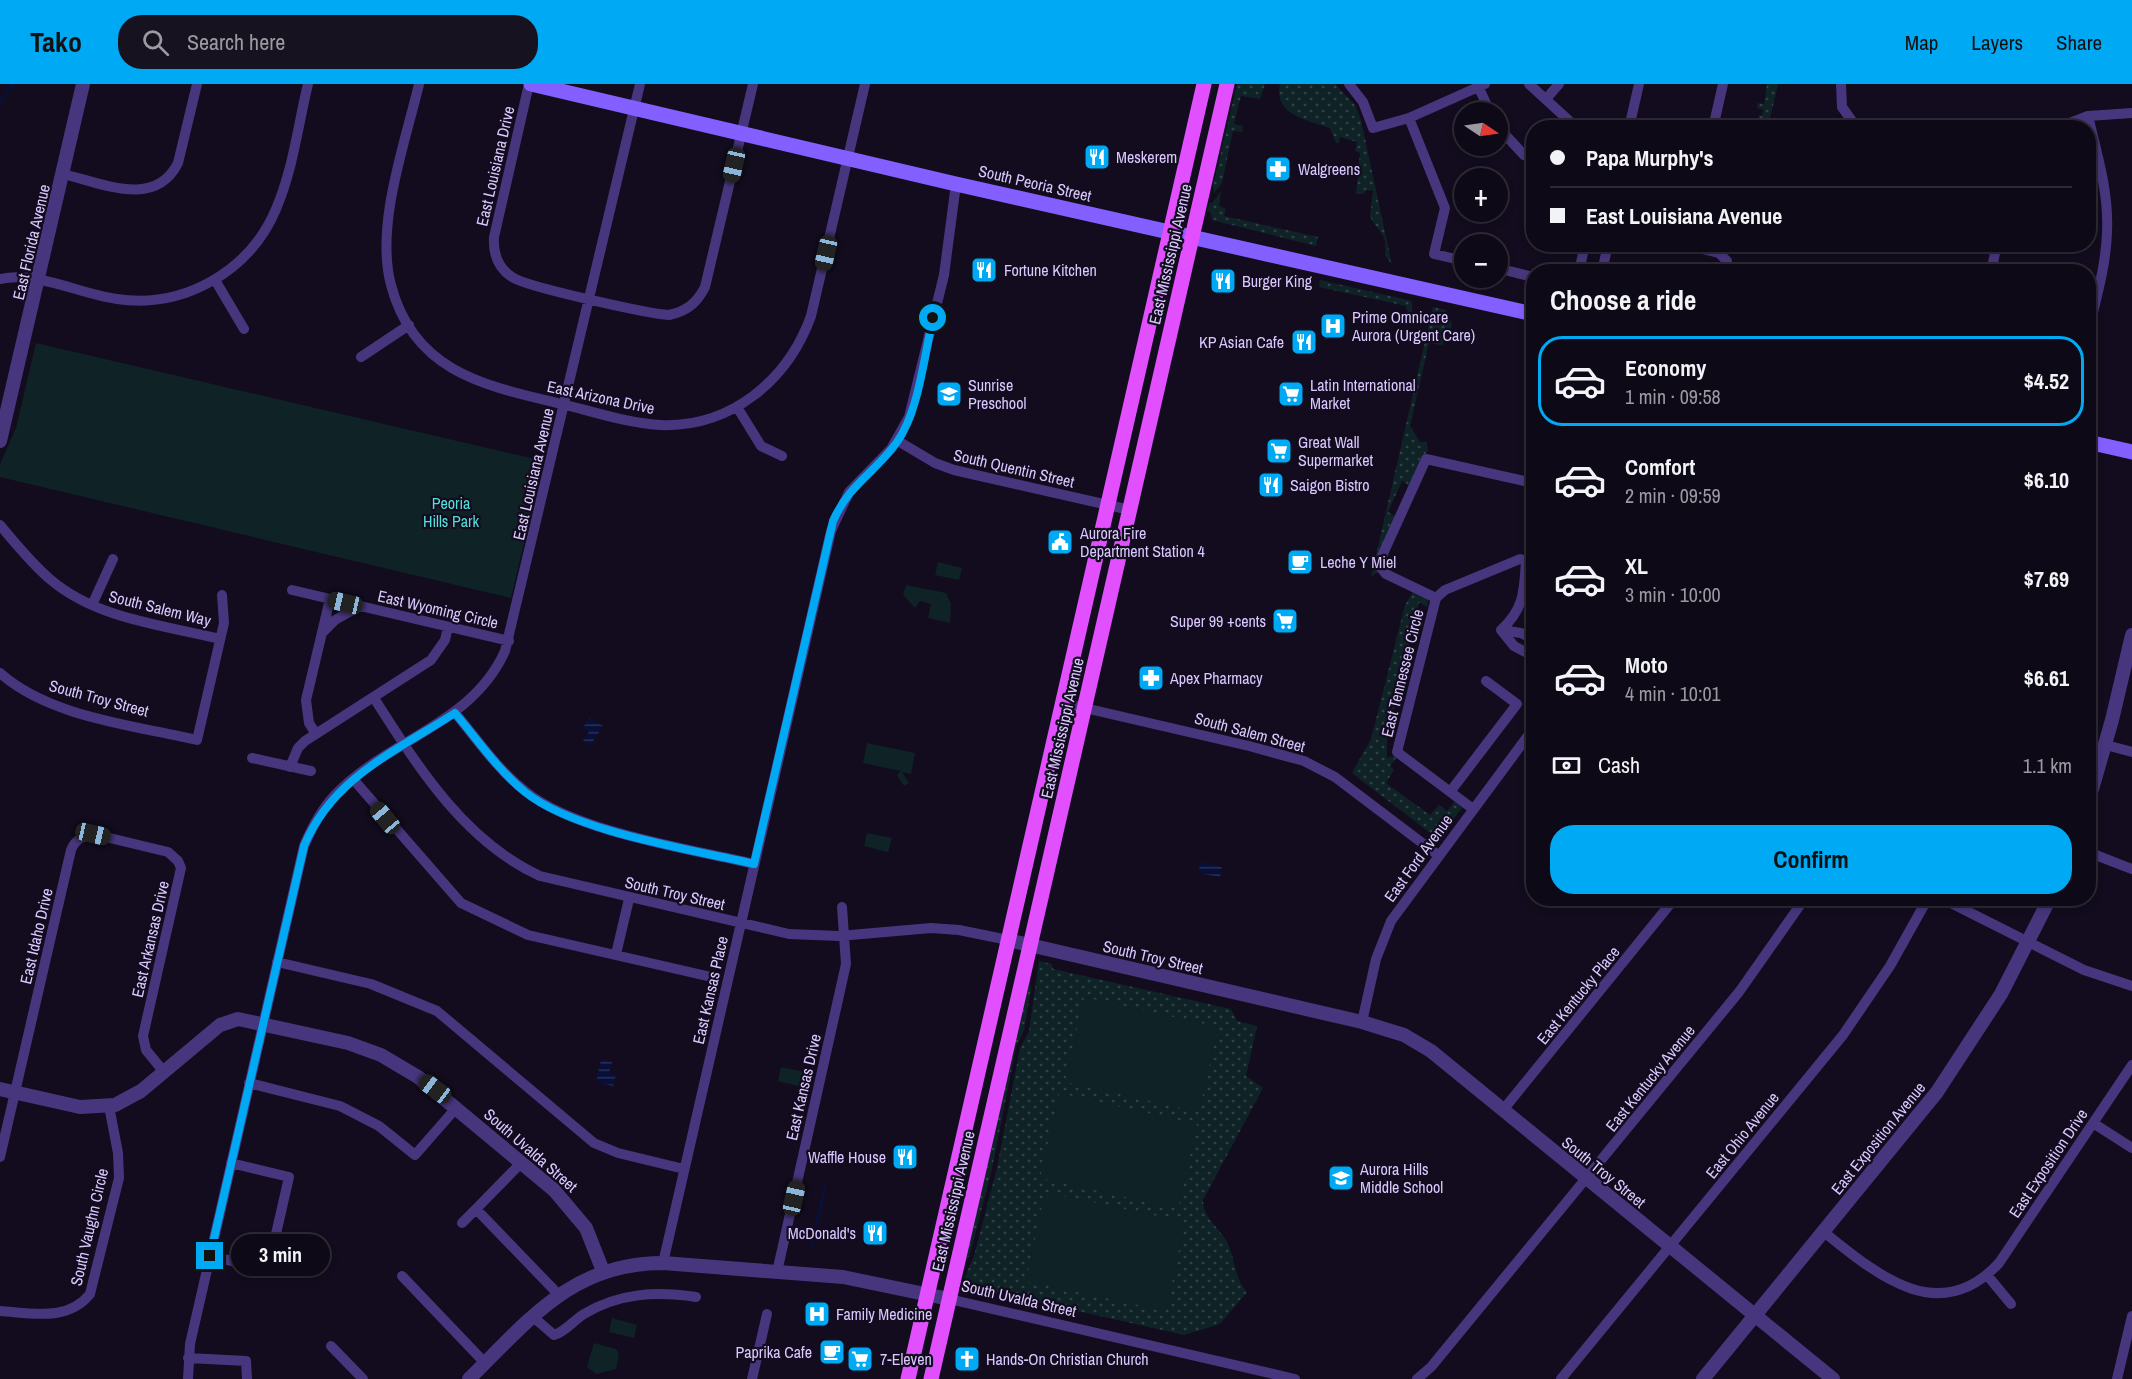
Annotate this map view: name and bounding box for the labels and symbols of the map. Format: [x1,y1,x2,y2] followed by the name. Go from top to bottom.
[1454,102,1508,156] north arrow
[471,104,519,228] street label: East Louisiana Drive
[1082,142,1112,172] restaurant icon: Meskerem
[721,145,747,185] car
[1116,146,1177,168] place label: Meskerem
[1263,154,1293,184] pharmacy icon: Walgreens
[1298,158,1360,180] place label: Walgreens
[976,159,1094,207] street label: South Peoria Street
[7,182,55,302] street label: East Florida Avenue
[1143,182,1197,326] street label: East Mississippi Avenue
[813,233,839,273] car
[969,255,999,285] restaurant icon: Fortune Kitchen
[1004,259,1097,281] place label: Fortune Kitchen
[1208,266,1238,296] restaurant icon: Burger King
[1242,270,1313,292] place label: Burger King
[919,304,946,331] route start
[1351,306,1475,346] place label: Prime Omnicare Aurora (Urgent Care)
[1318,311,1348,341] hospital icon: Prime Omnicare Aurora (Urgent Care)
[1289,327,1319,357] restaurant icon: KP Asian Cafe
[1199,331,1284,353] place label: KP Asian Cafe
[968,374,1026,414] place label: Sunrise Preschool
[1310,374,1416,414] place label: Latin International Market
[545,375,657,419] street label: East Arizona Drive
[934,379,964,409] school or university icon: Sunrise Preschool
[1276,379,1306,409] supermarket icon: Latin International Market
[507,406,559,542] street label: East Louisiana Avenue
[1298,431,1373,471] place label: Great Wall Supermarket
[1264,436,1294,466] supermarket icon: Great Wall Supermarket
[951,443,1077,493] street label: South Quentin Street
[1256,470,1286,500] restaurant icon: Saigon Bistro
[1290,474,1370,496] place label: Saigon Bistro
[423,492,479,532] park label: Peoria Hills Park
[1079,522,1205,562] place label: Aurora Fire Department Station 4
[1045,527,1075,557] public building icon: Aurora Fire Department Station 4
[1285,547,1315,577] cafe icon: Leche Y Miel
[1320,551,1396,573] place label: Leche Y Miel
[376,584,500,634] street label: East Wyoming Circle
[107,585,214,631] street label: South Salem Way
[325,590,365,616] car
[1270,606,1300,636] supermarket icon: Super 99 +cents
[1375,607,1429,739] street label: East Tennessee Circle
[1170,610,1266,632] place label: Super 99 +cents
[1035,656,1089,800] street label: East Mississippi Avenue
[1136,663,1166,693] pharmacy icon: Apex Pharmacy
[1169,667,1263,689] place label: Apex Pharmacy
[47,674,152,722] street label: South Troy Street
[1192,707,1308,757] street label: South Salem Street
[367,798,403,838] car
[1379,810,1457,906] street label: East Ford Avenue
[73,821,113,847] car
[623,871,728,915] street label: South Troy Street
[126,879,174,999] street label: East Arkansas Drive
[14,886,58,986] street label: East Idaho Drive
[687,934,733,1046] street label: East Kansas Place
[1101,935,1206,979] street label: South Troy Street
[1532,941,1624,1049] street label: East Kentucky Place
[1600,1020,1700,1136] street label: East Kentucky Avenue
[780,1032,826,1142] street label: East Kansas Drive
[415,1071,455,1107] car
[1826,1077,1930,1199] street label: East Exposition Avenue
[1700,1087,1784,1183] street label: East Ohio Avenue
[479,1103,583,1197] street label: South Uvalda Street
[2003,1104,2093,1222] street label: East Exposition Drive
[926,1129,980,1273] street label: East Mississippi Avenue
[1557,1131,1651,1213] street label: South Troy Street
[890,1142,920,1172] restaurant icon: Waffle House
[808,1146,886,1168] place label: Waffle House
[1359,1158,1443,1198] place label: Aurora Hills Middle School
[1326,1163,1356,1193] school or university icon: Aurora Hills Middle School
[65,1166,113,1288] street label: South Vaughn Circle
[781,1178,807,1218] car
[860,1218,890,1248] restaurant icon: McDonald's
[788,1222,856,1244] place label: McDonald's
[231,1235,330,1277] callout: 3 min
[196,1242,223,1269] route end
[959,1274,1079,1322] street label: South Uvalda Street
[802,1299,832,1329] hospital icon: Family Medicine
[836,1303,932,1325] place label: Family Medicine
[817,1337,847,1367] cafe icon: Paprika Cafe
[735,1341,812,1363] place label: Paprika Cafe
[845,1344,875,1374] supermarket icon: 7-Eleven
[952,1344,982,1374] church icon: Hands-On Christian Church
[880,1348,932,1370] place label: 7-Eleven
[986,1348,1149,1370] place label: Hands-On Christian Church

